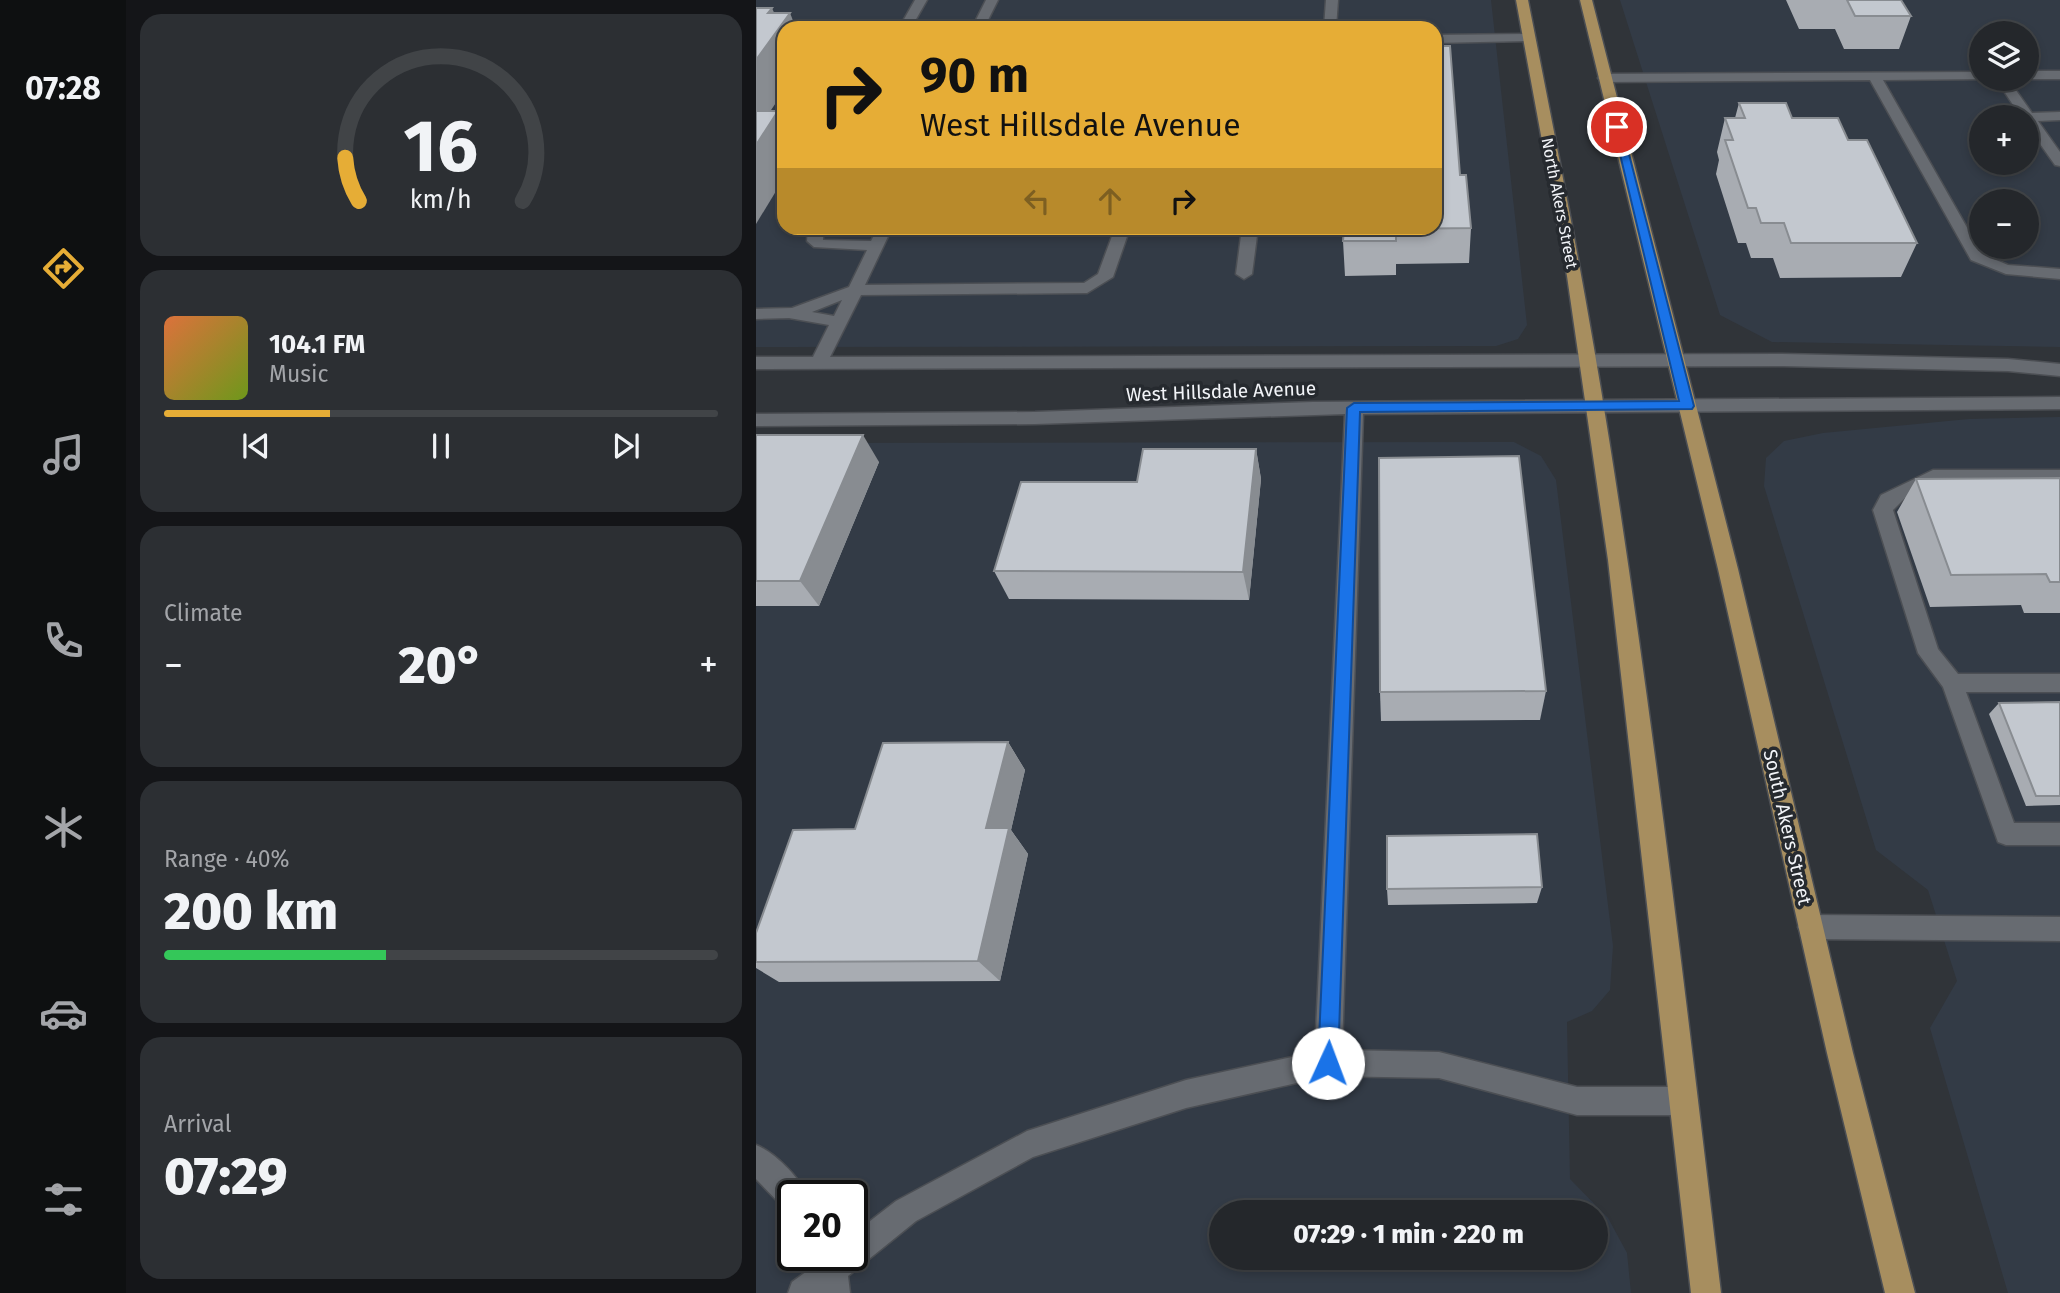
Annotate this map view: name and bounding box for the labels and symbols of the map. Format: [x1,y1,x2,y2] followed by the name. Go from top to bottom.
[1587,97,1647,157] pin
[1538,136,1582,270] street label: North Akers Street
[1126,377,1317,406] street label: West Hillsdale Avenue
[1758,747,1817,907] street label: South Akers Street
[1291,1026,1365,1100] position arrow
[777,1180,868,1271] speed limit sign: 20

